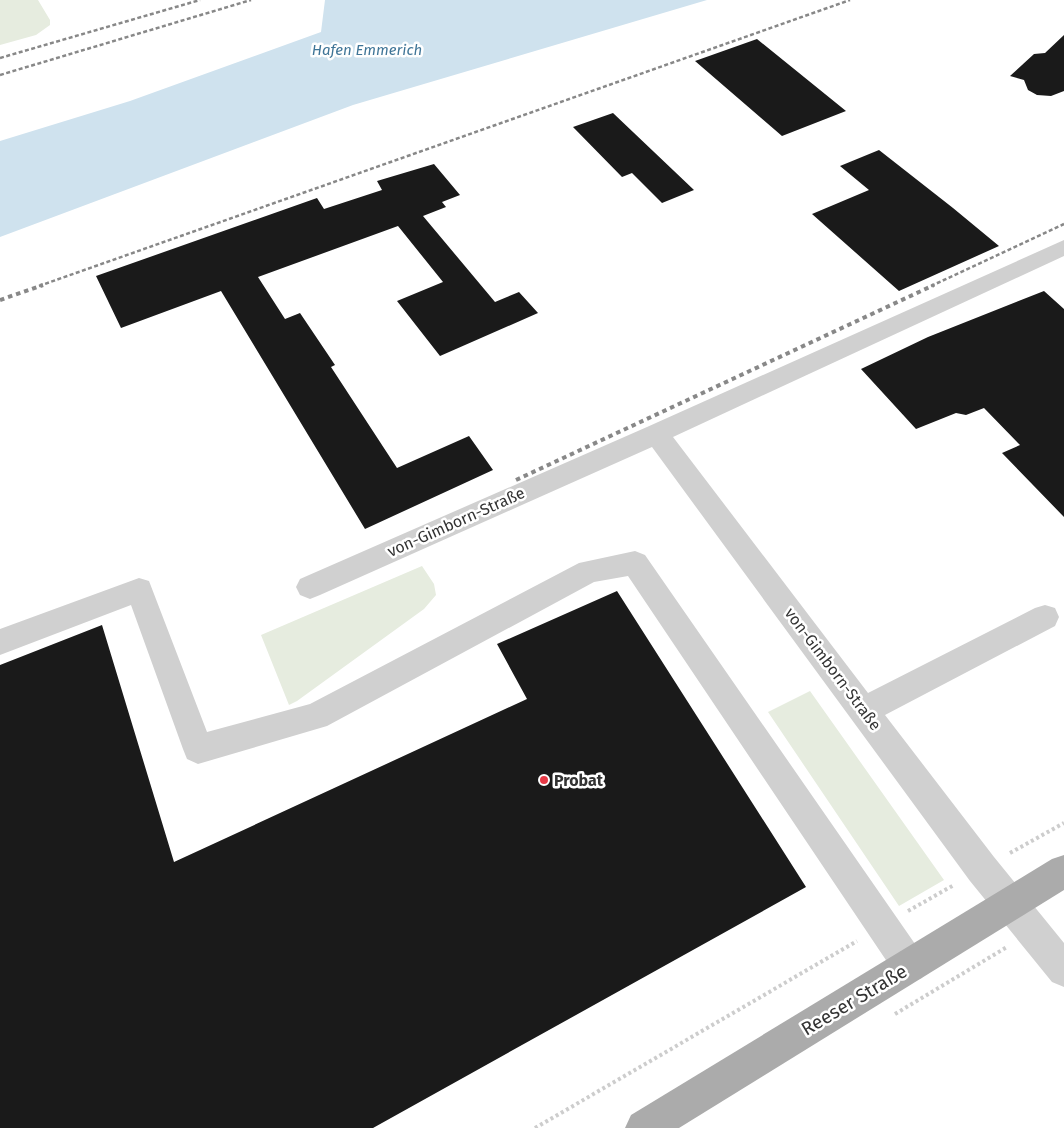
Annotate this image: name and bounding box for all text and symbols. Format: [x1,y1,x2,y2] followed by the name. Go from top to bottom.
[312,41,422,59] water label: Hafen Emmerich
[384,483,528,561] street label: von-Gimborn-Straße
[781,604,885,734] street label: von-Gimborn-Straße
[554,771,604,790] place label: Probat
[538,774,550,786] marker: Probat
[797,959,911,1041] street label: Reeser Straße

